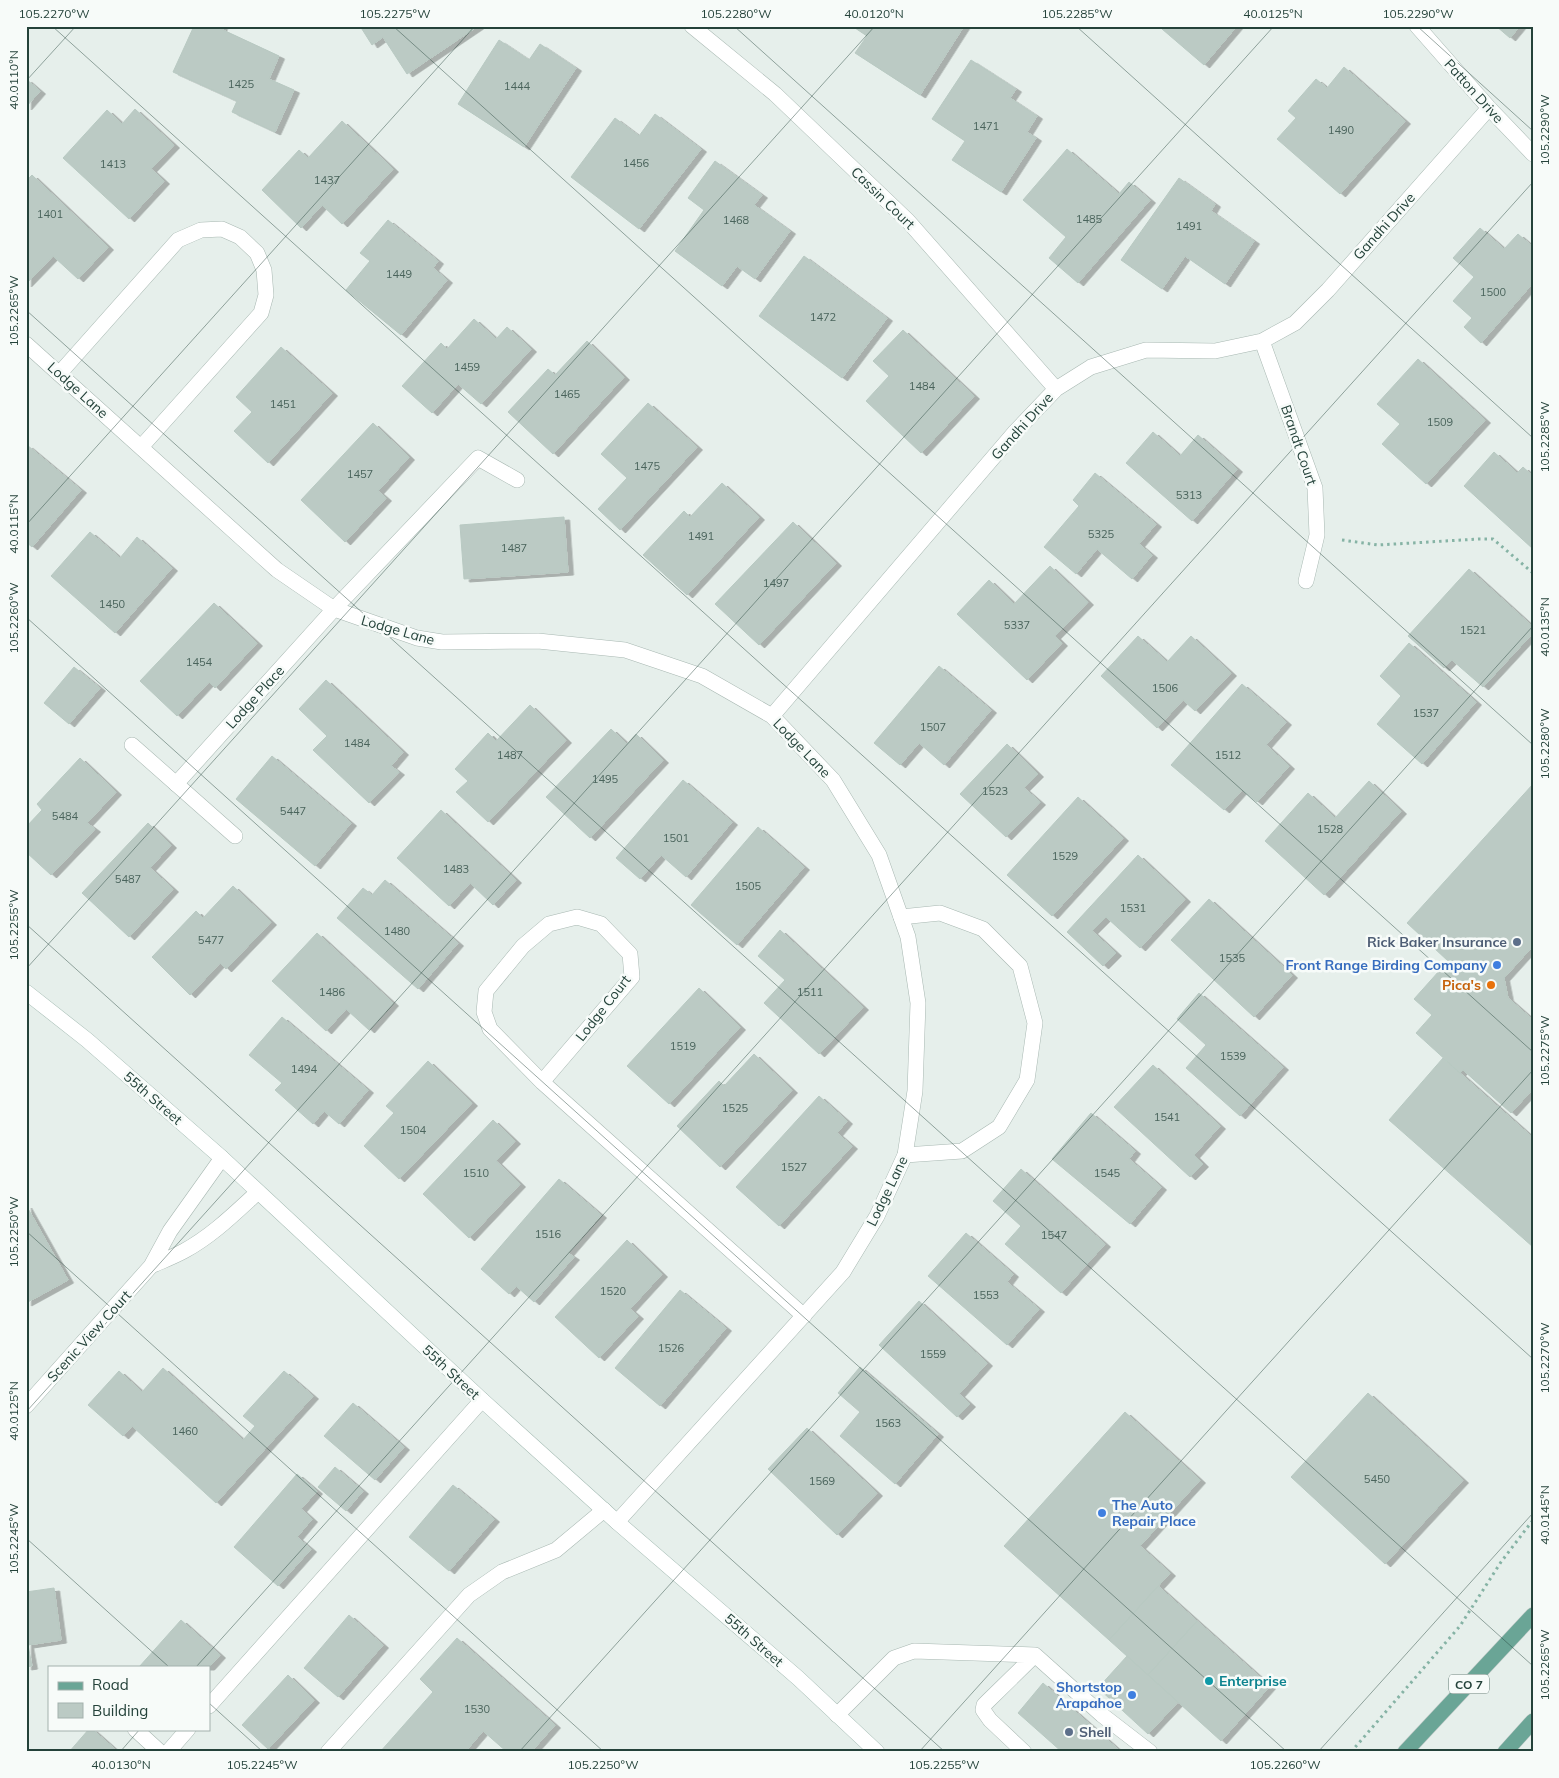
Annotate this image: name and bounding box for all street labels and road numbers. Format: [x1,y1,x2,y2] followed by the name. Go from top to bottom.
[1440,55,1508,127] street label: Patton Drive
[847,163,919,233] street label: Cassin Court
[1349,189,1419,263] street label: Gandhi Drive
[44,358,112,422] street label: Lodge Lane
[987,389,1057,463] street label: Gandhi Drive
[1277,403,1321,488] street label: Brandt Court
[359,611,437,649] street label: Lodge Lane
[222,662,288,732] street label: Lodge Place
[769,715,835,781] street label: Lodge Lane
[572,971,635,1045] street label: Lodge Court
[120,1067,186,1129] street label: 55th Street
[862,1153,912,1229] street label: Lodge Lane
[43,1286,135,1386] street label: Scenic View Court
[418,1341,484,1403] street label: 55th Street
[721,1609,787,1671] street label: 55th Street
[1449,1675,1489,1694] road number: CO 7

